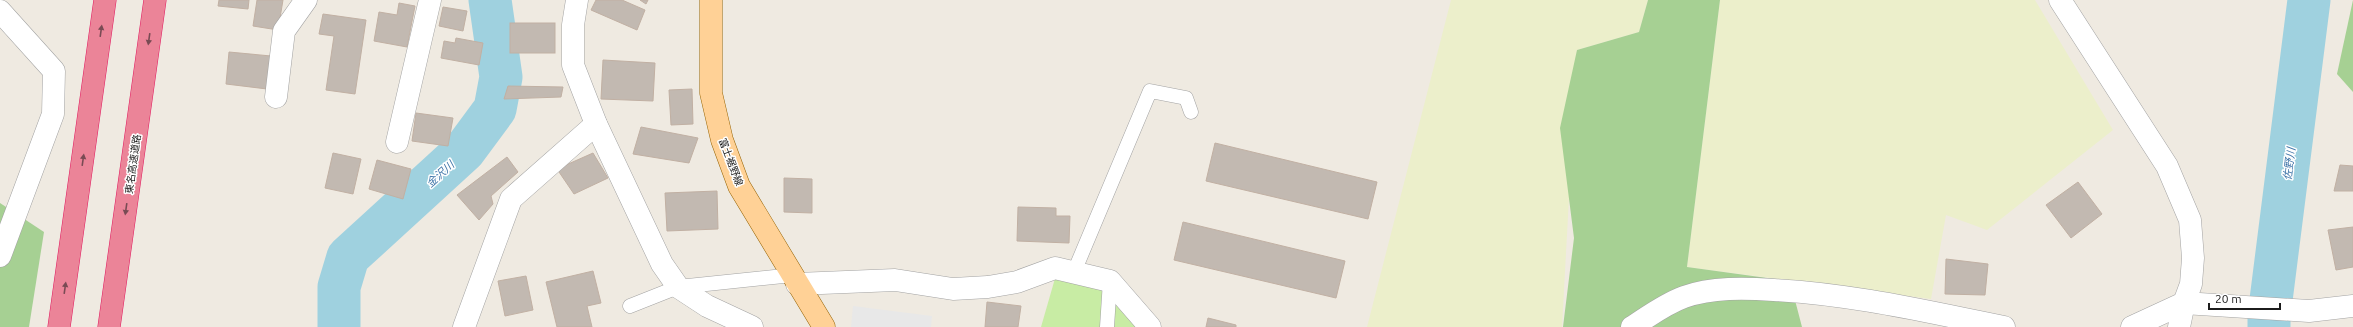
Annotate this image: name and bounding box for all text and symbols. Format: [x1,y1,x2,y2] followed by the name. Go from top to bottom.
[98,25,104,37] one-way arrow
[146,33,152,45] one-way arrow
[123,134,143,194] street label: 東名高速道路
[717,137,745,187] street label: 富士裾野線
[2281,146,2297,181] water label: 佐野川
[80,154,86,166] one-way arrow
[424,158,457,189] water label: 金沢川
[123,203,129,215] one-way arrow
[62,282,68,294] one-way arrow
[2209,285,2280,311] scale bar
[2215,292,2242,305] text: 20 m

